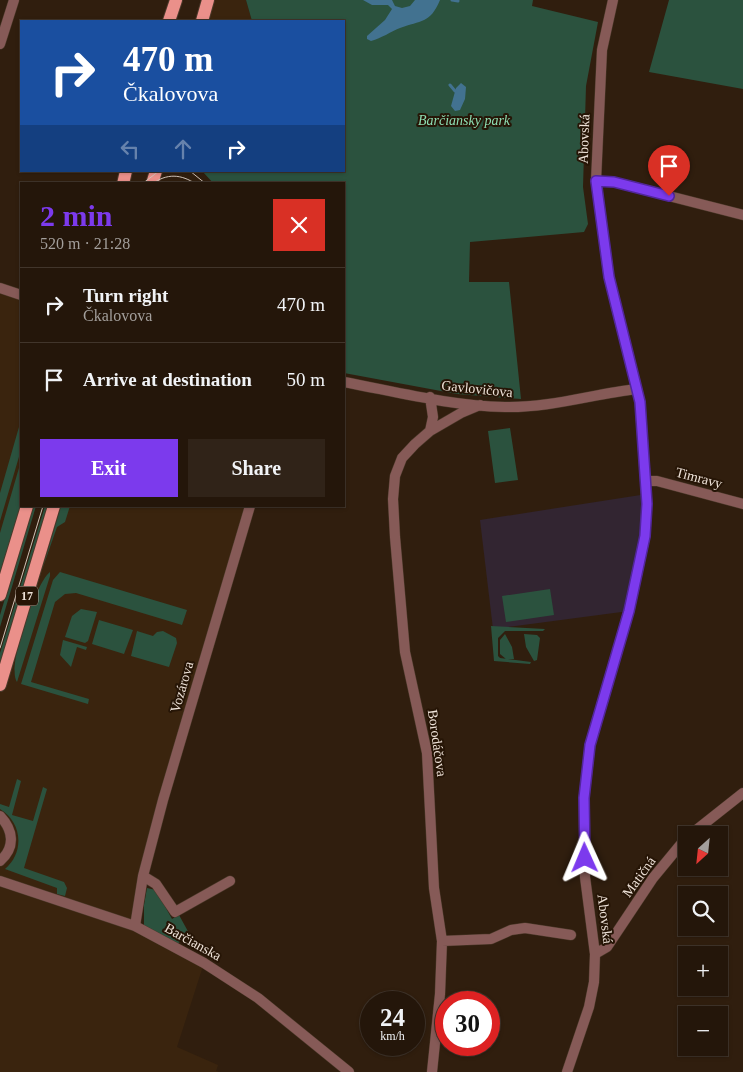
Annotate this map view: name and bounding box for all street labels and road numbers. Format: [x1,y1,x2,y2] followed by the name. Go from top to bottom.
[576,113,592,164] street label: Abovská
[441,378,514,400] street label: Gavlovičova
[674,465,724,491] street label: Timravy
[16,586,38,606] road number: 17
[168,659,197,714] street label: Vozárova
[425,708,449,778] street label: Borodáčova
[619,853,659,900] street label: Matičná
[595,893,616,945] street label: Abovská
[162,920,225,964] street label: Barčianska

